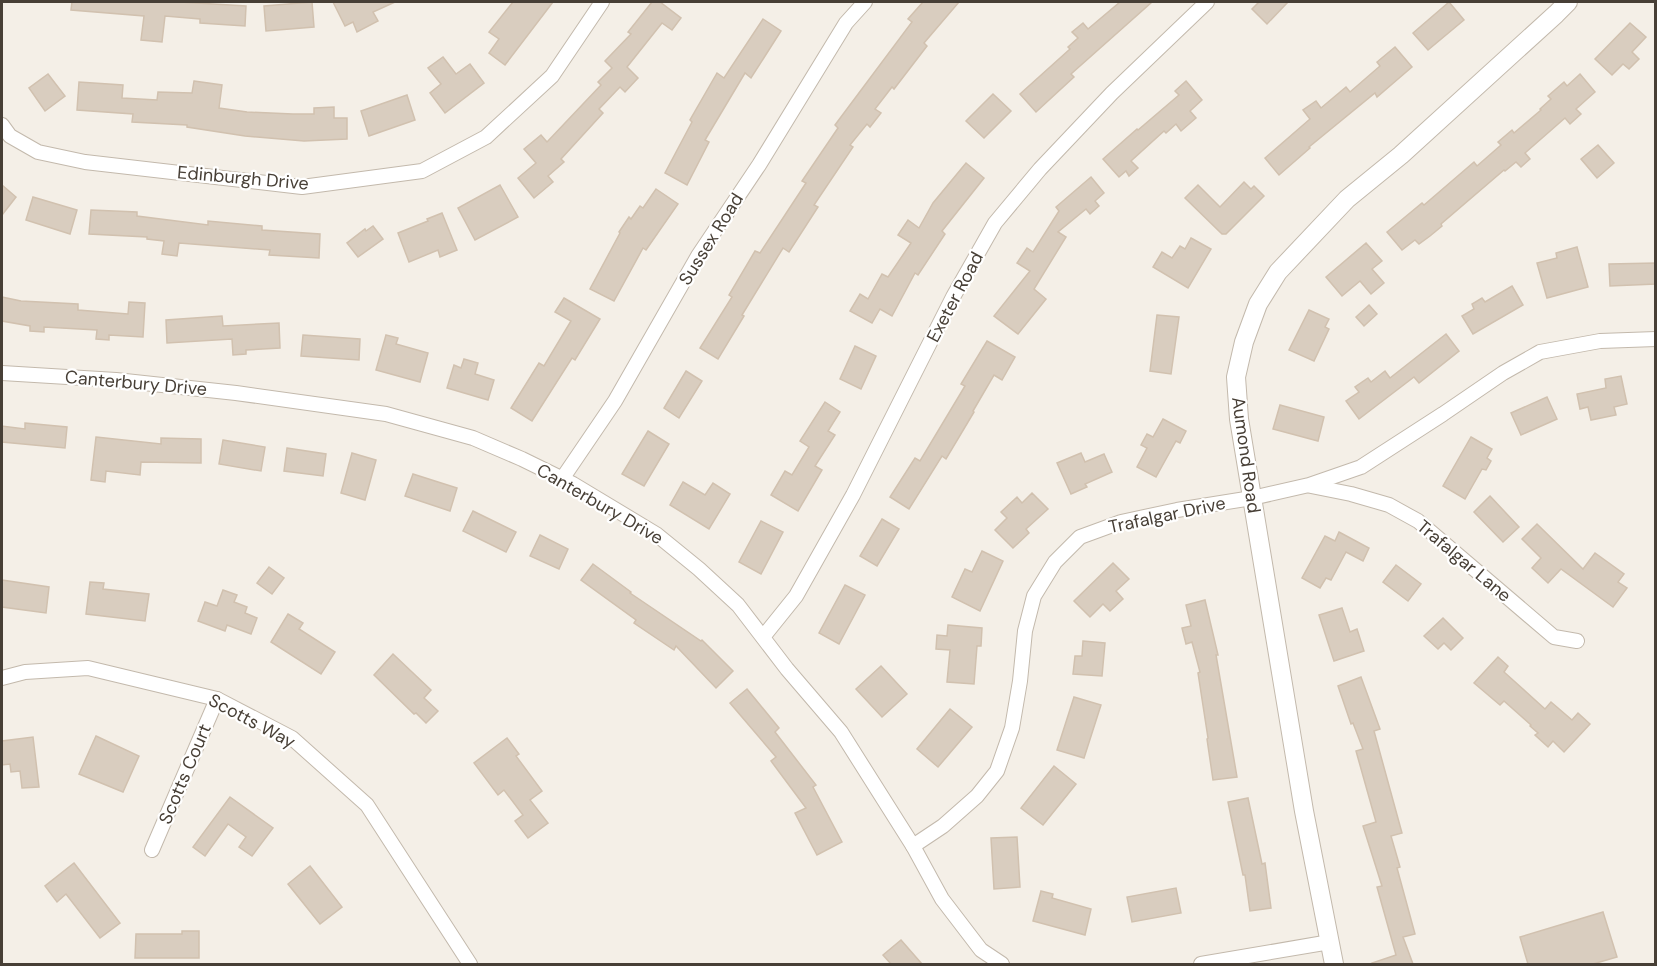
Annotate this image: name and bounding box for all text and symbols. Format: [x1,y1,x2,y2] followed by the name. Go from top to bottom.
[176,160,310,196] street label: Edinburgh Drive
[673,188,749,290] street label: Sussex Road
[921,248,989,346] street label: Exeter Road
[64,365,208,401] street label: Canterbury Drive
[1226,395,1266,515] street label: Aumond Road
[532,458,668,550] street label: Canterbury Drive
[1106,491,1228,539] street label: Trafalgar Drive
[1412,514,1516,608] street label: Trafalgar Lane
[204,688,300,754] street label: Scotts Way
[153,720,217,828] street label: Scotts Court

